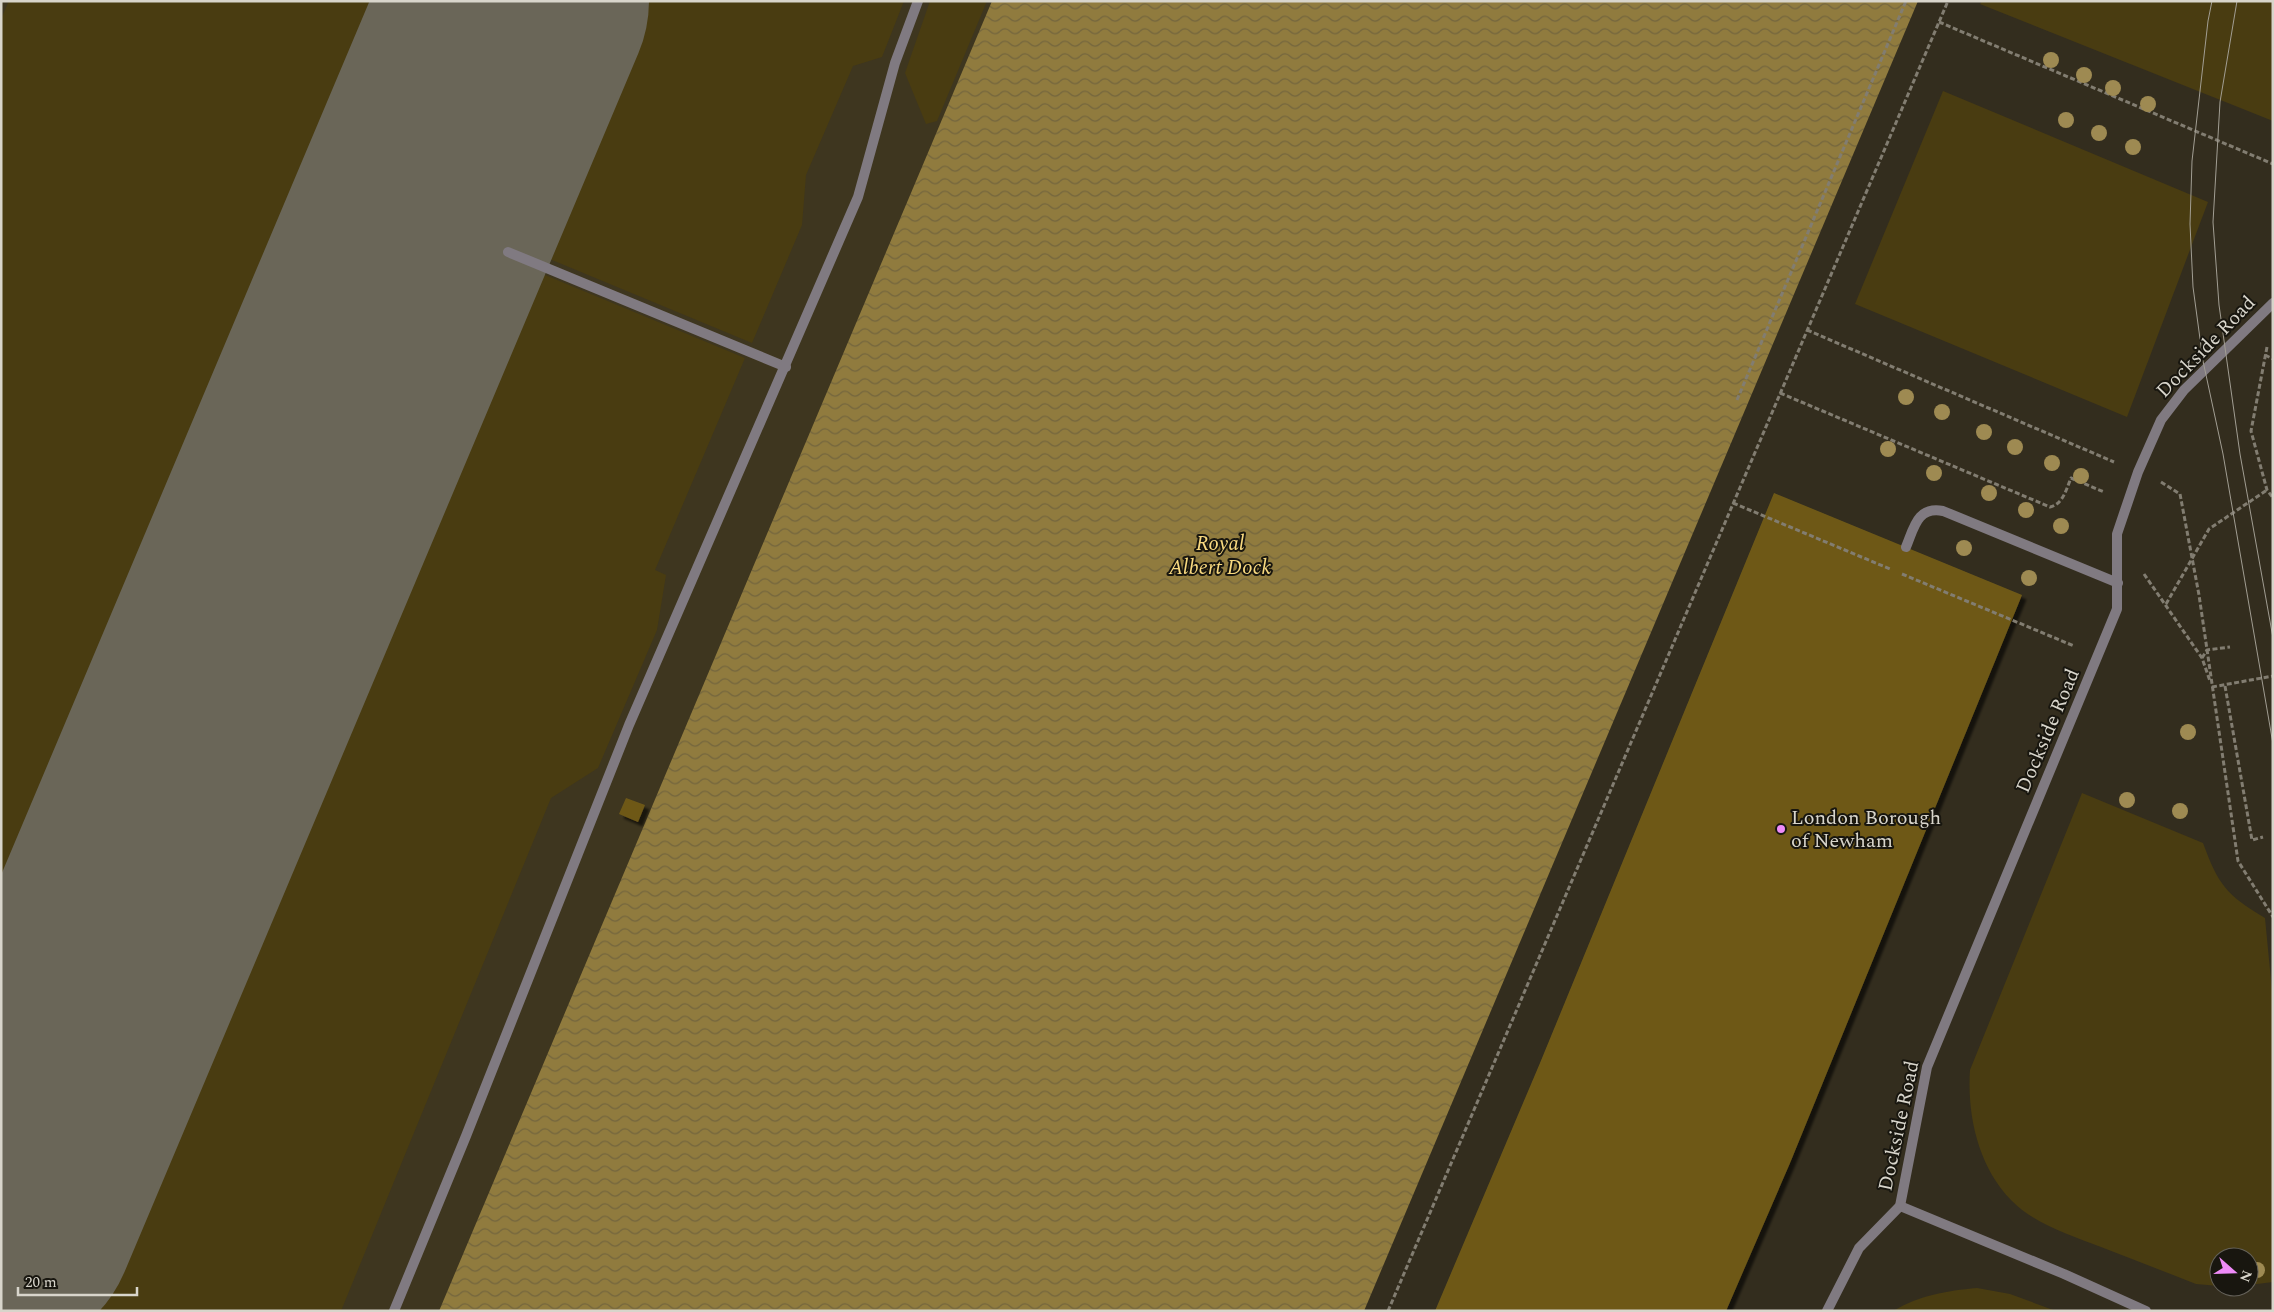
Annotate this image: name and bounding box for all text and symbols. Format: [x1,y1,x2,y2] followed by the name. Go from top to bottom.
[2149,289,2263,405] street label: Dockside Road
[1168,528,1272,584] water label: Royal Albert Dock
[2008,664,2088,798] street label: Dockside Road
[1791,803,1941,856] place label: London Borough of Newham
[1775,823,1787,835] marker: London Borough of Newham
[1871,1058,1927,1194] street label: Dockside Road
[2209,1247,2259,1297] north arrow
[18,1264,136,1296] scale bar
[2234,1267,2258,1285] text: N
[25,1271,57,1294] text: 20 m

